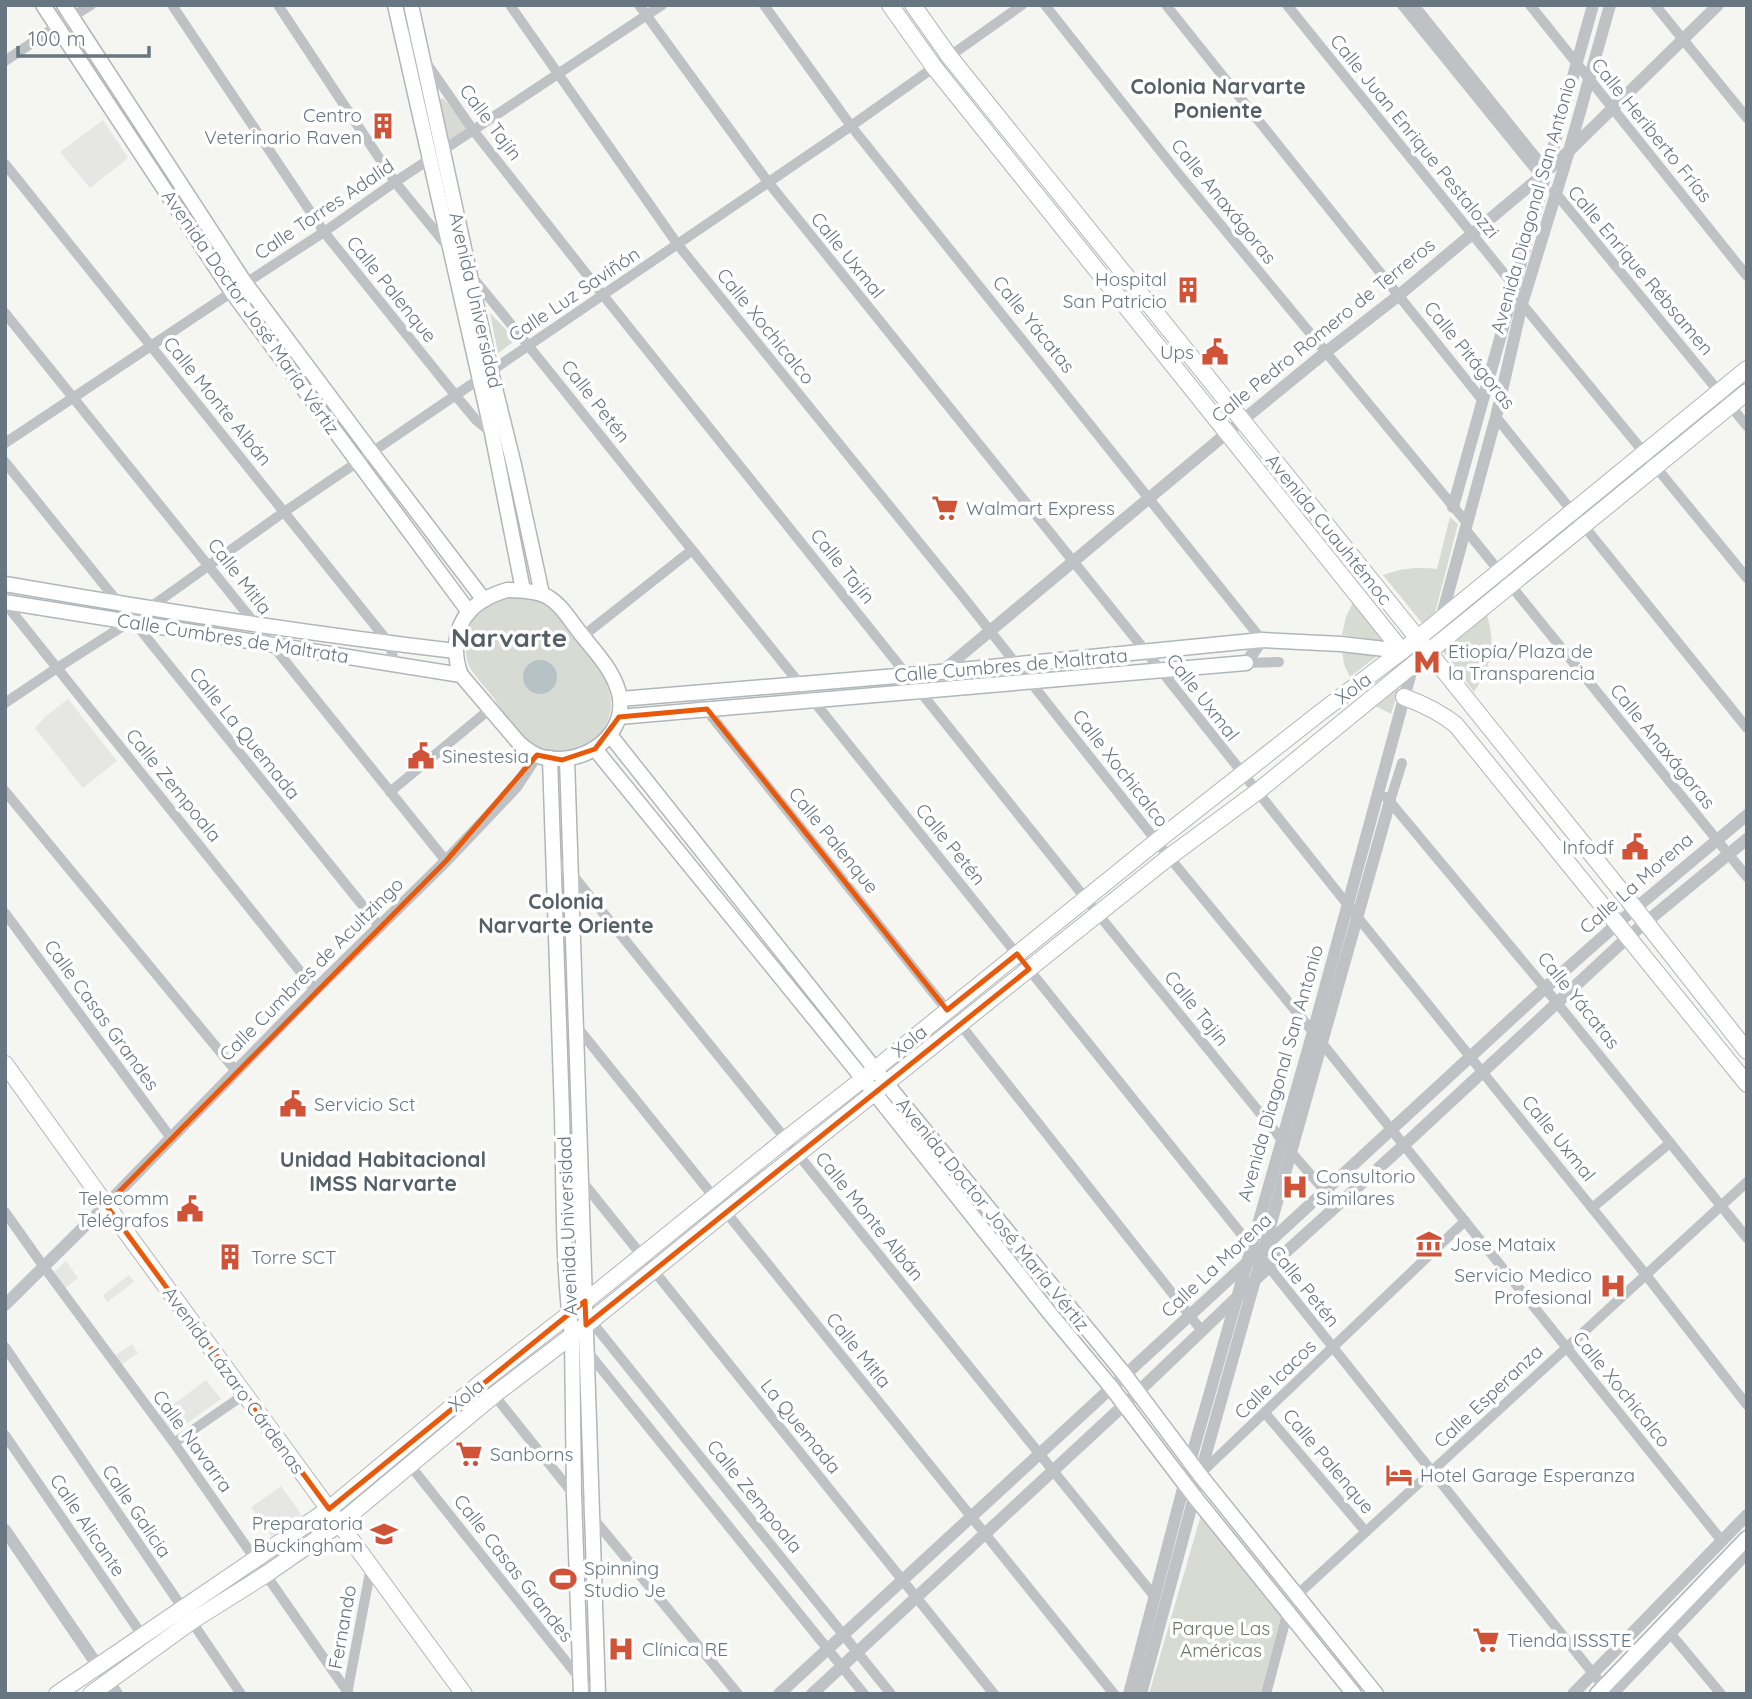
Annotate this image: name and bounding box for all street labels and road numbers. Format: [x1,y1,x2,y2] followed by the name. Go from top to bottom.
[1325,29,1505,243] street label: Calle Juan Enrique Pestalozzi
[1586,53,1718,207] street label: Calle Heriberto Frías
[1485,74,1581,336] street label: Avenida Diagonal San Antonio
[454,79,528,165] street label: Calle Tajín
[1166,133,1282,269] street label: Calle Anaxágoras
[250,153,398,265] street label: Calle Torres Adalid
[1563,180,1719,360] street label: Calle Enrique Rébsamen
[157,185,345,439] street label: Avenida Doctor José María Vértiz
[806,207,890,303] street label: Calle Uxmal
[444,210,508,390] street label: Avenida Universidad
[342,231,442,347] street label: Calle Palenque
[1206,232,1440,428] street label: Calle Pedro Romero de Terreros
[504,241,644,347] street label: Calle Luz Saviñón
[712,263,820,389] street label: Calle Xochicalco
[987,271,1081,378] street label: Calle Yácatas
[1419,296,1521,414] street label: Calle Pitágoras
[158,331,278,471] street label: Calle Monte Albán
[556,355,636,447] street label: Calle Petén
[1261,449,1397,610] street label: Avenida Cuauhtémoc
[805,524,881,608] street label: Calle Tajín
[203,533,277,619] street label: Calle Mitla
[115,608,351,668] street label: Calle Cumbres de Maltrata
[893,643,1129,687] street label: Calle Cumbres de Maltrata
[1161,649,1245,745] street label: Calle Uxmal
[184,662,306,804] street label: Calle La Quemada
[1330,667,1376,709] street label: Xola
[1605,678,1721,814] street label: Calle Anaxágoras
[1068,704,1174,832] street label: Calle Xochicalco
[121,723,227,847] street label: Calle Zempoala
[784,782,884,898] street label: Calle Palenque
[911,798,991,890] street label: Calle Petén
[1574,827,1698,939] street label: Calle La Morena
[214,872,408,1066] street label: Calle Cumbres de Acultzingo
[39,935,165,1095] street label: Calle Casas Grandes
[1232,942,1328,1204] street label: Avenida Diagonal San Antonio
[1532,947,1626,1054] street label: Calle Yácatas
[1159,966,1235,1050] street label: Calle Tajín
[886,1020,932,1062] street label: Xola
[1517,1090,1601,1186] street label: Calle Uxmal
[891,1092,1095,1336] street label: Avenida Doctor José María Vértiz
[552,1136,582,1316] street label: Avenida Universidad
[810,1146,930,1286] street label: Calle Monte Albán
[1156,1208,1276,1322] street label: Calle La Morena
[1265,1240,1345,1332] street label: Calle Petén
[158,1282,310,1479] street label: Avenida Lázaro Cárdenas
[821,1307,897,1393] street label: Calle Mitla
[1568,1326,1676,1452] street label: Calle Xochicalco
[1229,1334,1321,1424] street label: Calle Icacos
[1428,1339,1548,1453] street label: Calle Esperanza
[444,1373,488,1417] street label: Xola
[756,1374,846,1478] street label: La Quemada
[148,1385,238,1497] street label: Calle Navarra
[1278,1403,1380,1519] street label: Calle Palenque
[702,1434,808,1558] street label: Calle Zempoala
[97,1460,177,1562] street label: Calle Galicia
[45,1469,131,1581] street label: Calle Alicante
[449,1489,579,1647] street label: Calle Casas Grandes
[323,1583,361,1671] street label: Fernando

